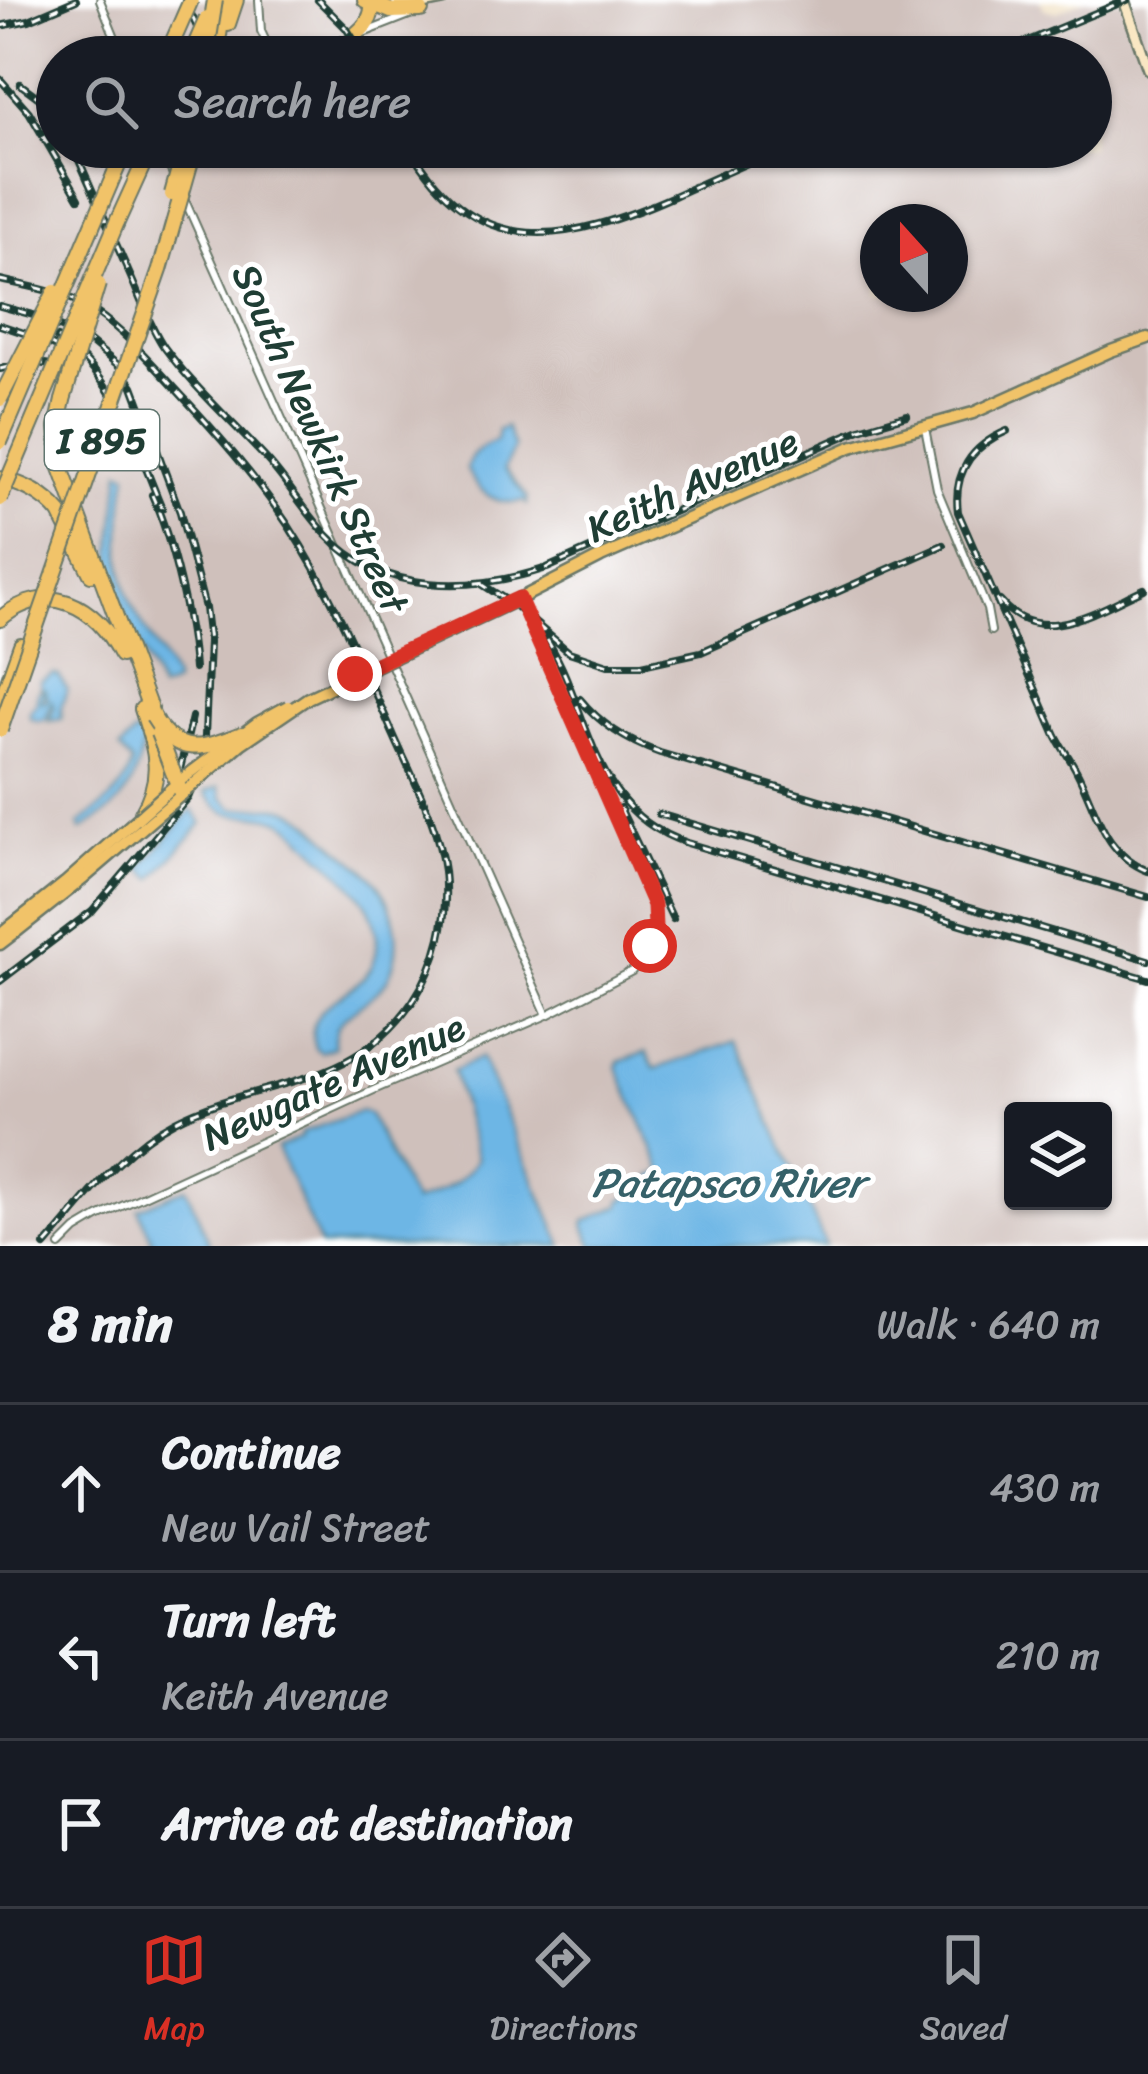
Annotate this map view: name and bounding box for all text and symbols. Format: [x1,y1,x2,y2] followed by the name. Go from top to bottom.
[36,36,1112,168] search box
[174,62,411,142] text: Search here
[78,69,144,135] icon: search
[860,204,968,312] north arrow
[212,252,429,626] street label: South Newkirk Street
[575,407,810,562] street label: Keith Avenue
[45,410,159,470] road number: I 895
[328,647,382,701] route end
[623,919,677,973] route start
[190,992,476,1170] street label: Newgate Avenue
[1004,1102,1112,1210] map controls
[1004,1102,1112,1210] button: layers
[591,1146,872,1220] water label: Patapsco River
[48,1279,173,1369] text: 8 min
[877,1290,1100,1359] text: Walk · 640 m
[162,1413,341,1493] text: Continue
[989,1453,1100,1522] text: 430 m
[48,1455,114,1521] icon: ahead
[162,1493,431,1562] text: New Vail Street
[162,1581,335,1661] text: Turn left
[996,1621,1100,1690] text: 210 m
[48,1623,114,1689] icon: left
[162,1661,389,1730] text: Keith Avenue
[162,1784,572,1864] text: Arrive at destination
[48,1791,114,1857] icon: arrive
[141,1927,207,2057] tab: Map
[490,1927,637,2057] tab: Directions
[920,1927,1007,2057] tab: Saved

